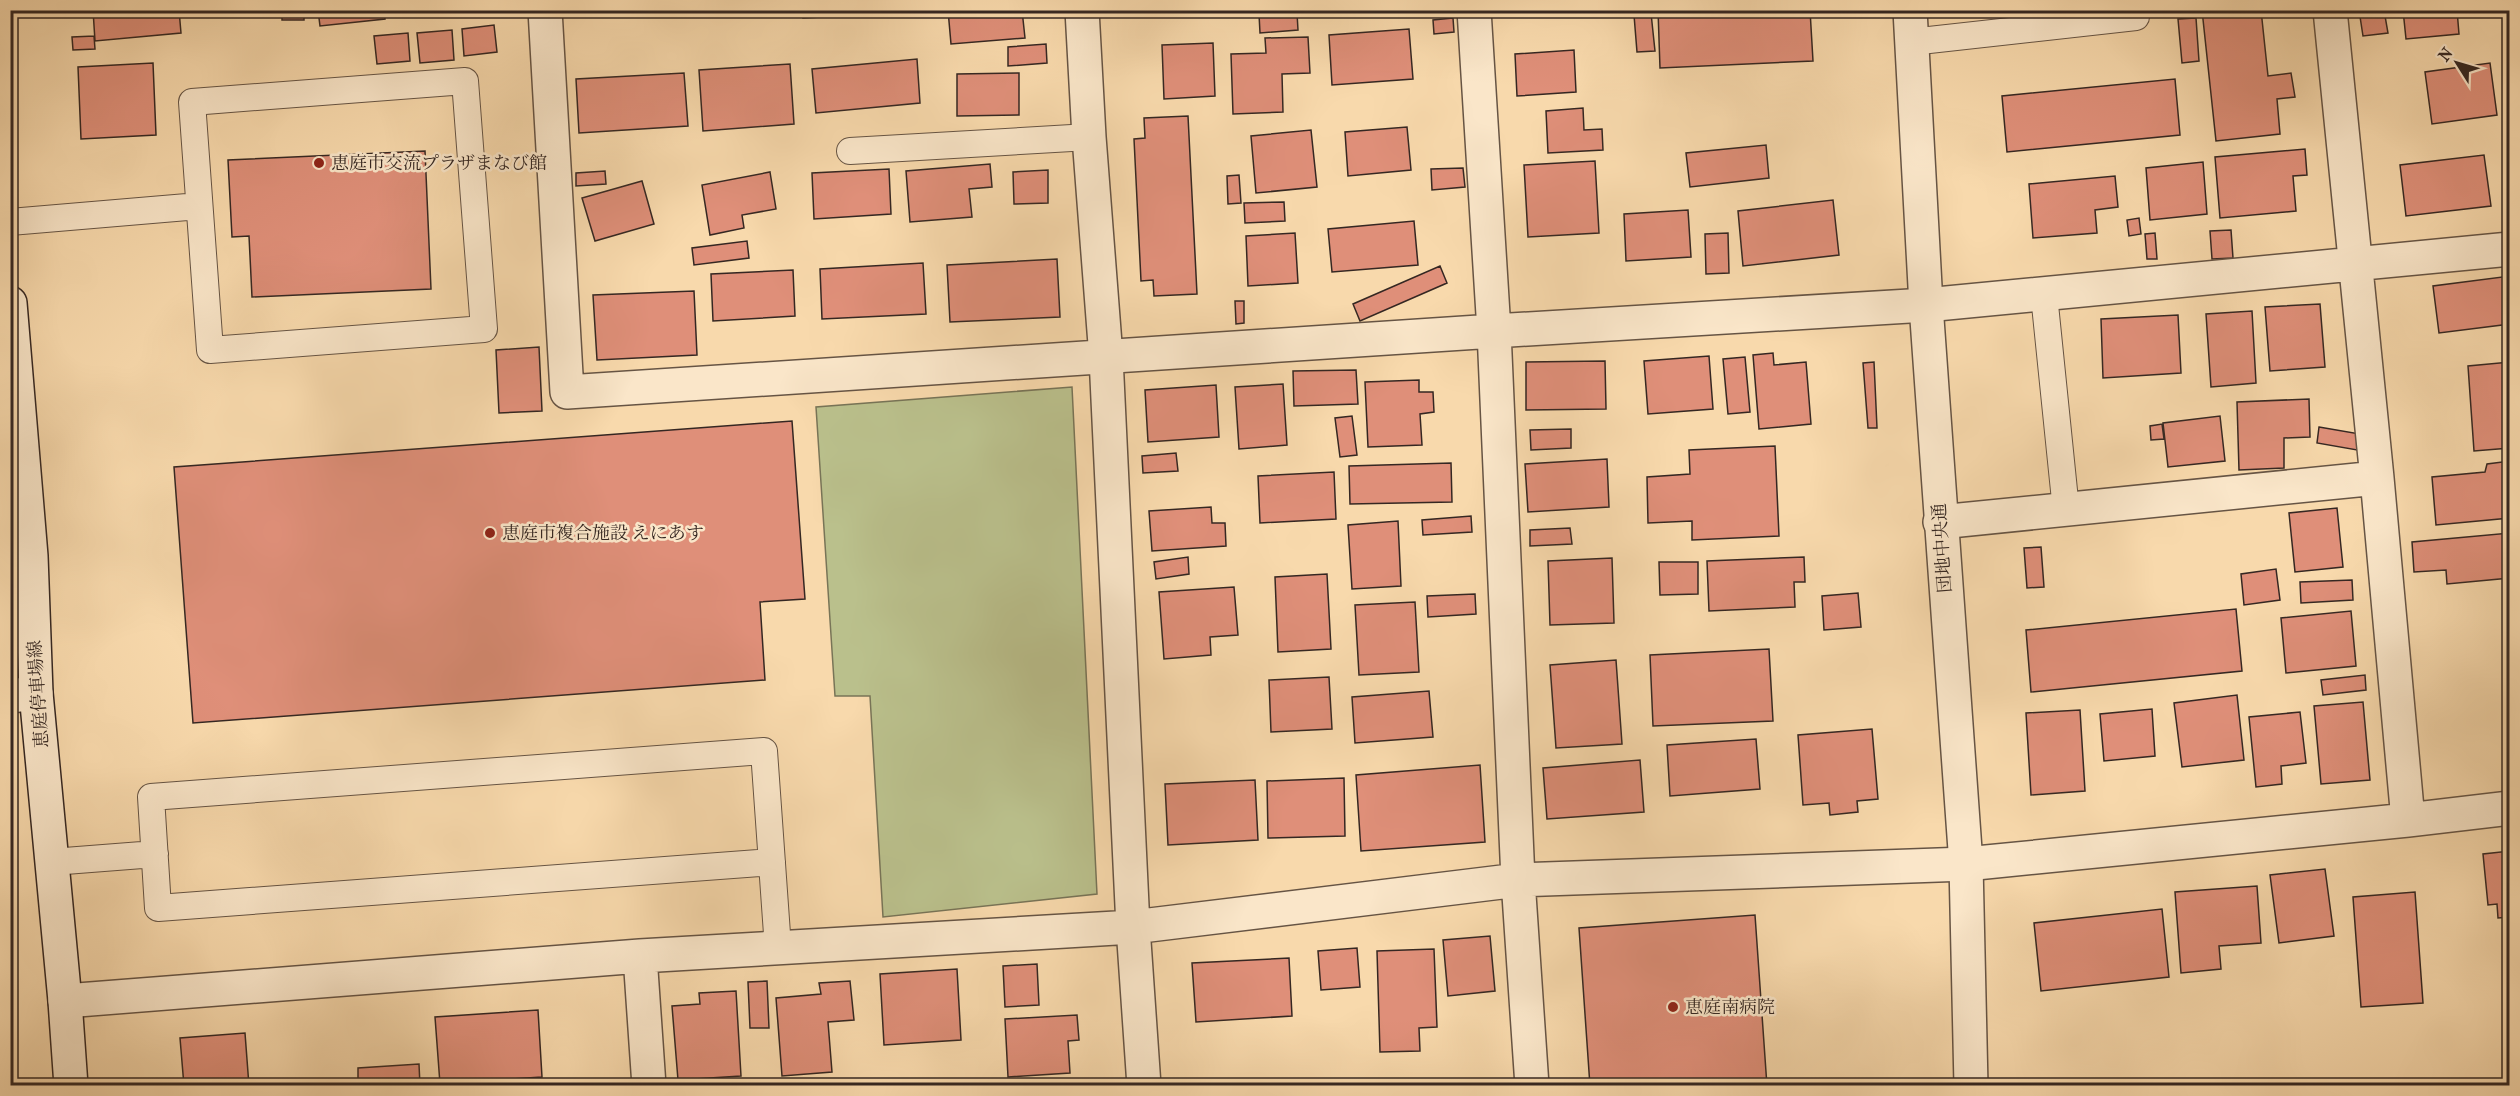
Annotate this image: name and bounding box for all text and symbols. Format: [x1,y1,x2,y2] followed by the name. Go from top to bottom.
[2427,33,2487,93] north arrow
[2434,43,2457,65] text: N
[331,153,547,174] place label: 恵庭市交流プラザまなび館
[312,156,326,170] marker: 恵庭市交流プラザまなび館
[1929,502,1956,594] street label: 団地中央通
[502,523,704,544] place label: 恵庭市複合施設 えにあす
[483,526,497,540] marker: 恵庭市複合施設 えにあす
[24,639,53,749] street label: 恵庭停車場線
[1685,997,1775,1018] place label: 恵庭南病院
[1666,1000,1680,1014] marker: 恵庭南病院

